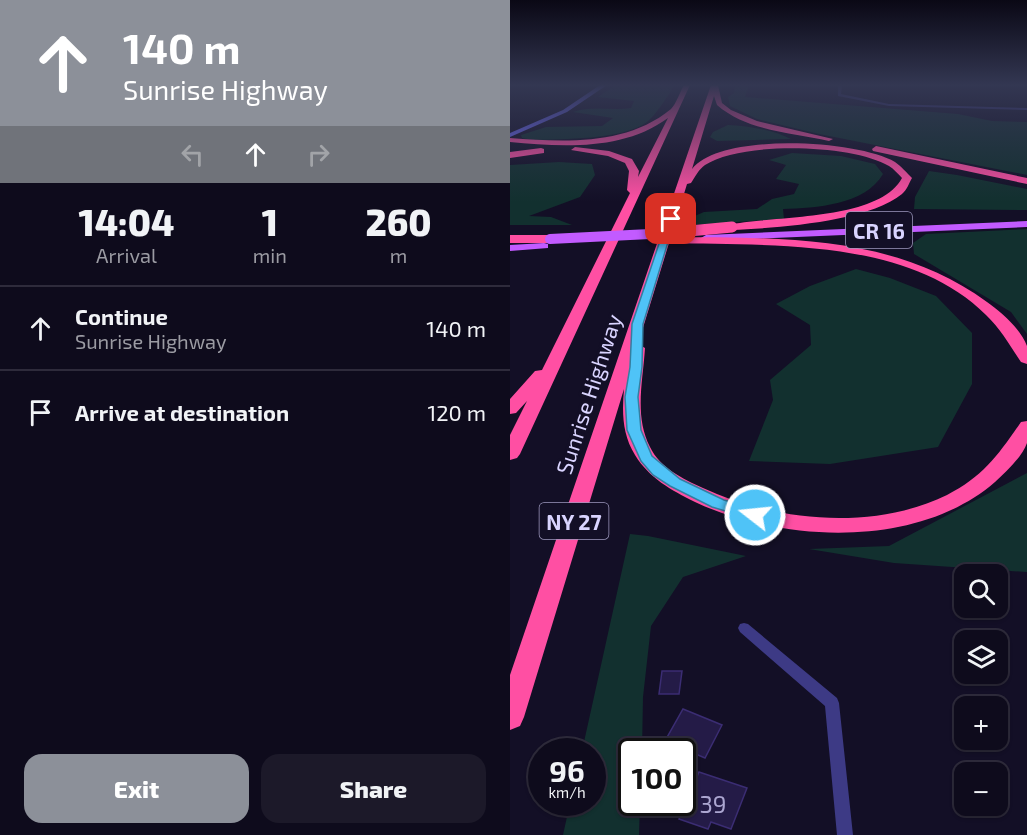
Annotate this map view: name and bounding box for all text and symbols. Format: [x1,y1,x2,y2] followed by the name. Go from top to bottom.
[123,22,240,72] text: 140 m
[24,24,102,102] icon: ahead
[123,73,328,105] text: Sunrise Highway
[176,138,209,171] icon: left
[239,138,272,171] icon: ahead
[302,138,335,171] icon: right
[645,193,696,244] pin
[78,200,174,243] text: 14:04
[262,200,278,243] text: 1
[365,200,432,243] text: 260
[654,202,687,235] icon: arrive
[846,212,912,248] road number: CR 16
[96,243,157,267] text: Arrival
[253,243,287,267] text: min
[390,243,407,267] text: m
[75,303,168,329] text: Continue
[550,310,626,477] street label: Sunrise Highway
[24,312,57,345] icon: ahead
[426,315,486,341] text: 140 m
[75,329,227,353] text: Sunrise Highway
[24,396,57,429] icon: arrive
[75,399,289,425] text: Arrive at destination
[427,399,486,425] text: 120 m
[723,483,787,547] position arrow
[539,503,608,539] road number: NY 27
[954,564,1008,816] map controls
[954,564,1008,618] button: search
[954,630,1008,684] button: layers
[954,696,1008,750] button: +
[618,738,696,816] speed limit sign: 100
[549,752,585,788] text: 96
[24,754,249,823] button: Exit
[261,754,486,823] button: Share
[954,762,1008,816] button: −
[548,783,586,801] text: km/h
[699,789,727,818] house number: 39

